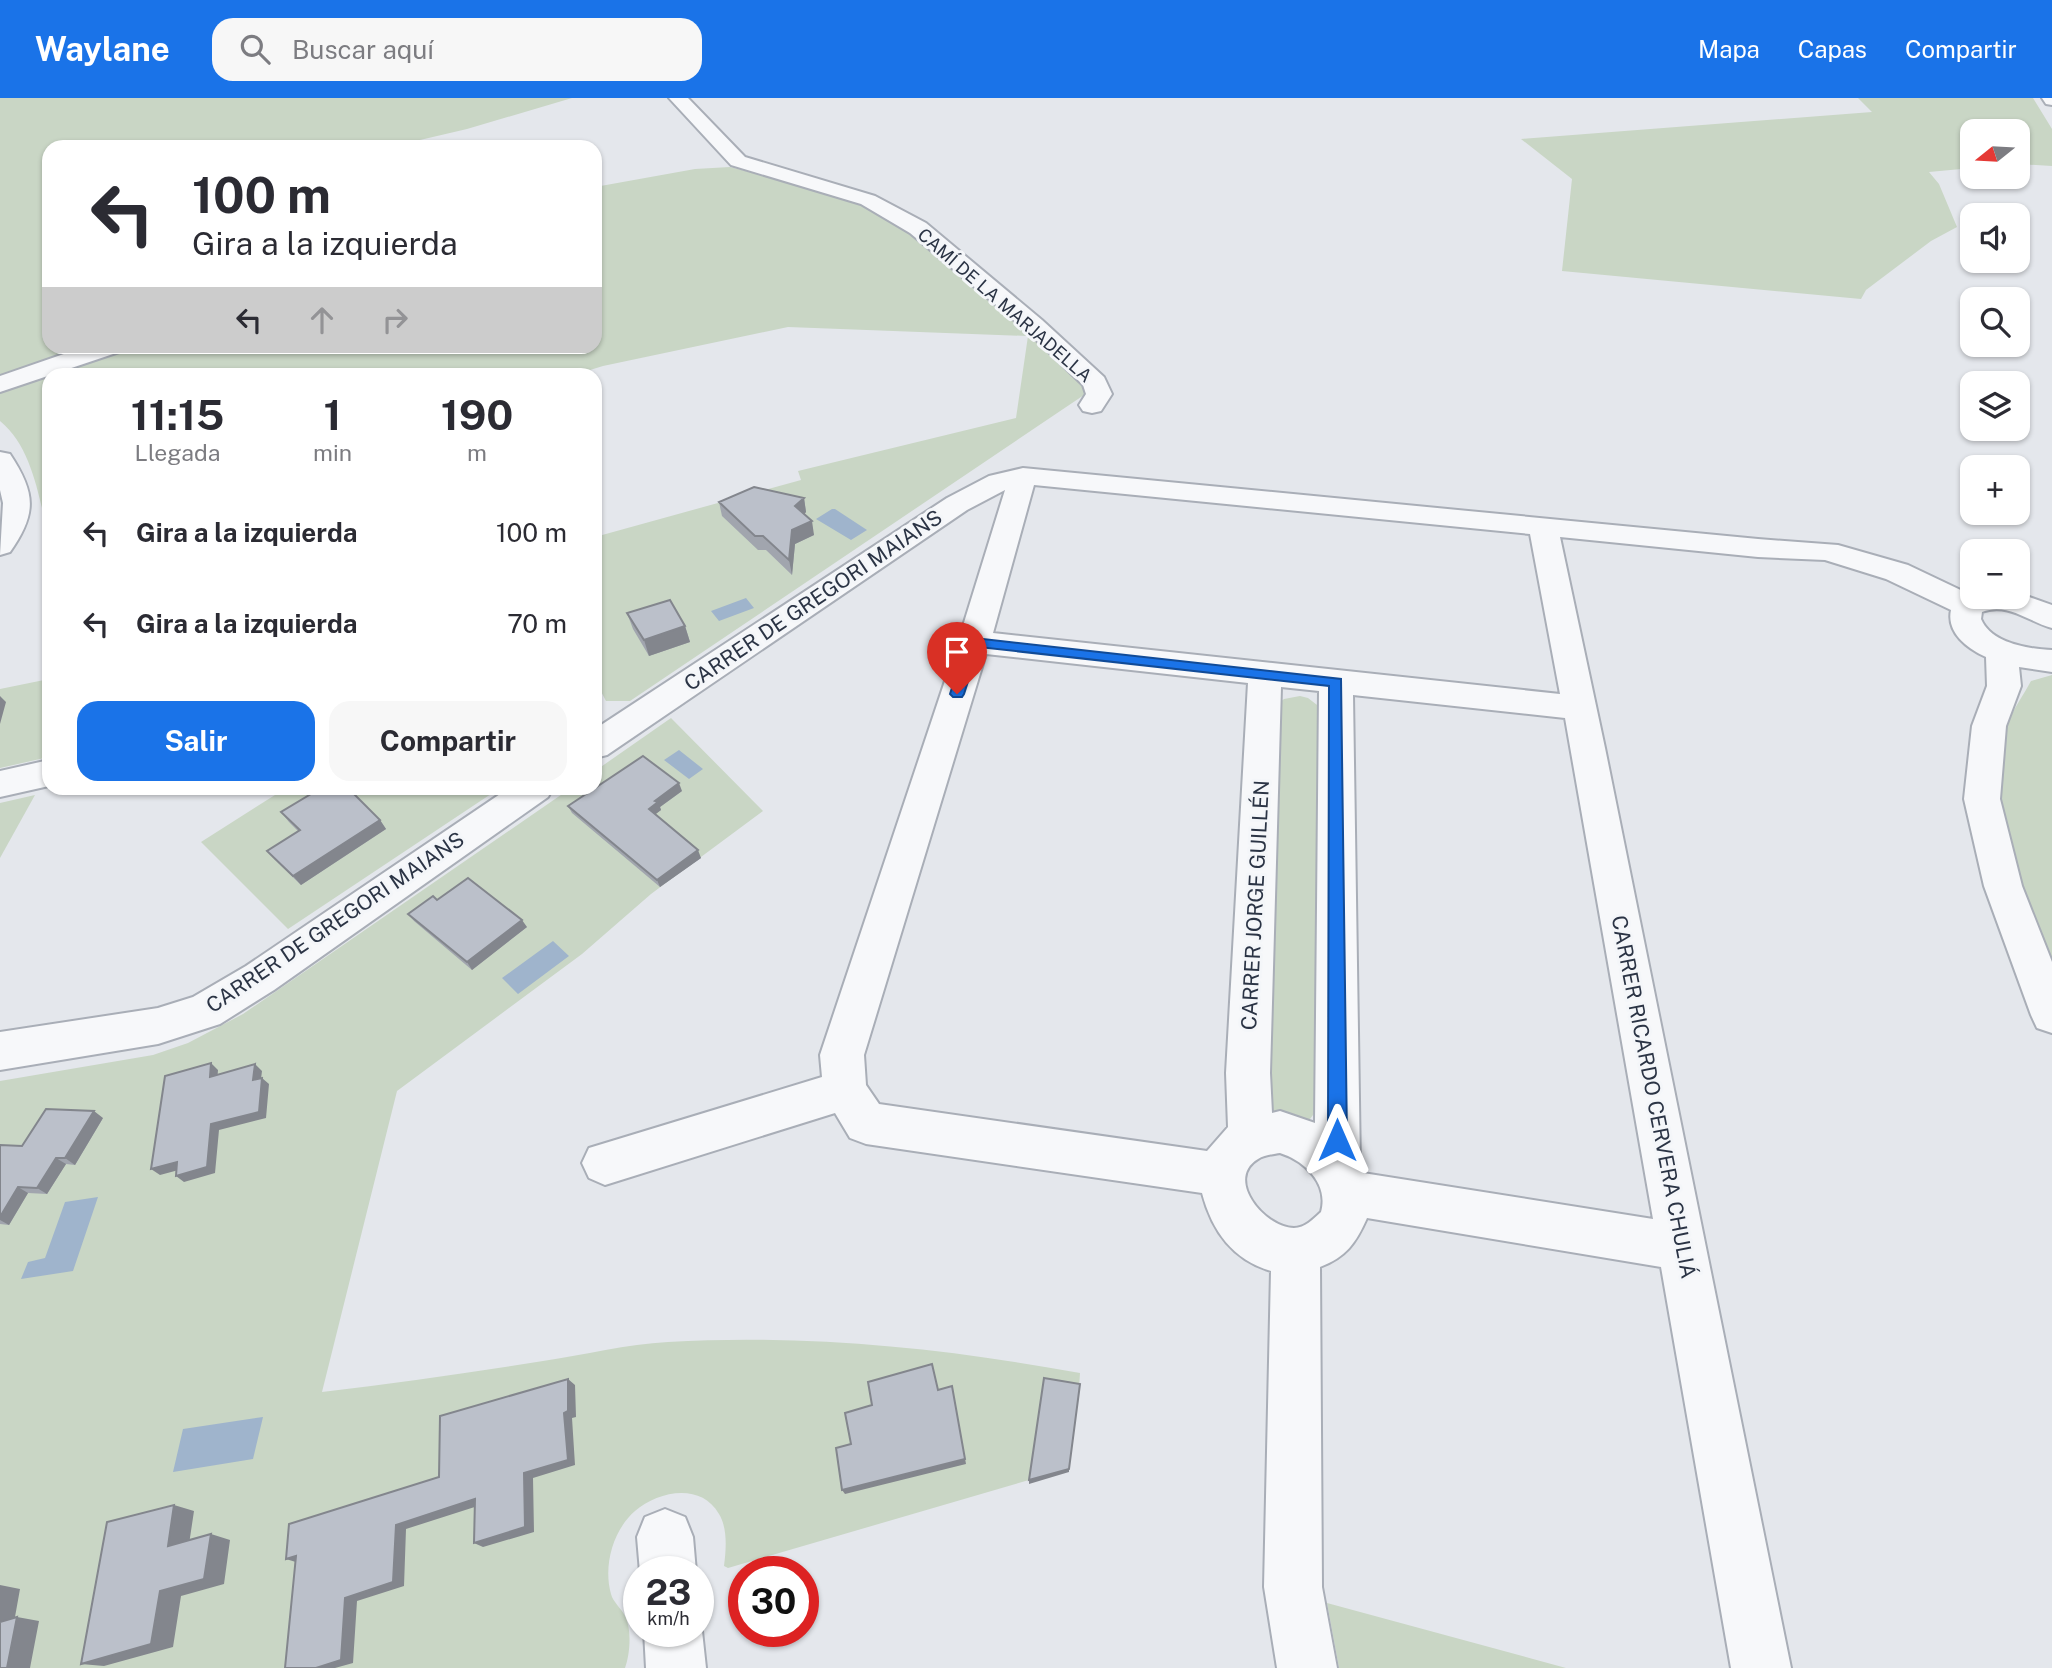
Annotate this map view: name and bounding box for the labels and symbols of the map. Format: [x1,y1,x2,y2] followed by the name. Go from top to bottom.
[1960,119,2030,189] north arrow
[914,223,1097,387] street label: CAMÍ DE LA MARJADELLA
[679,504,947,696] street label: CARRER DE GREGORI MAIANS
[927,622,987,694] pin
[1236,779,1274,1031] street label: CARRER JORGE GUILLÉN
[201,826,469,1018] street label: CARRER DE GREGORI MAIANS
[1606,913,1702,1281] street label: CARRER RICARDO CERVERA CHULIÁ
[1300,1103,1374,1177] position arrow
[728,1556,819,1647] speed limit sign: 30

